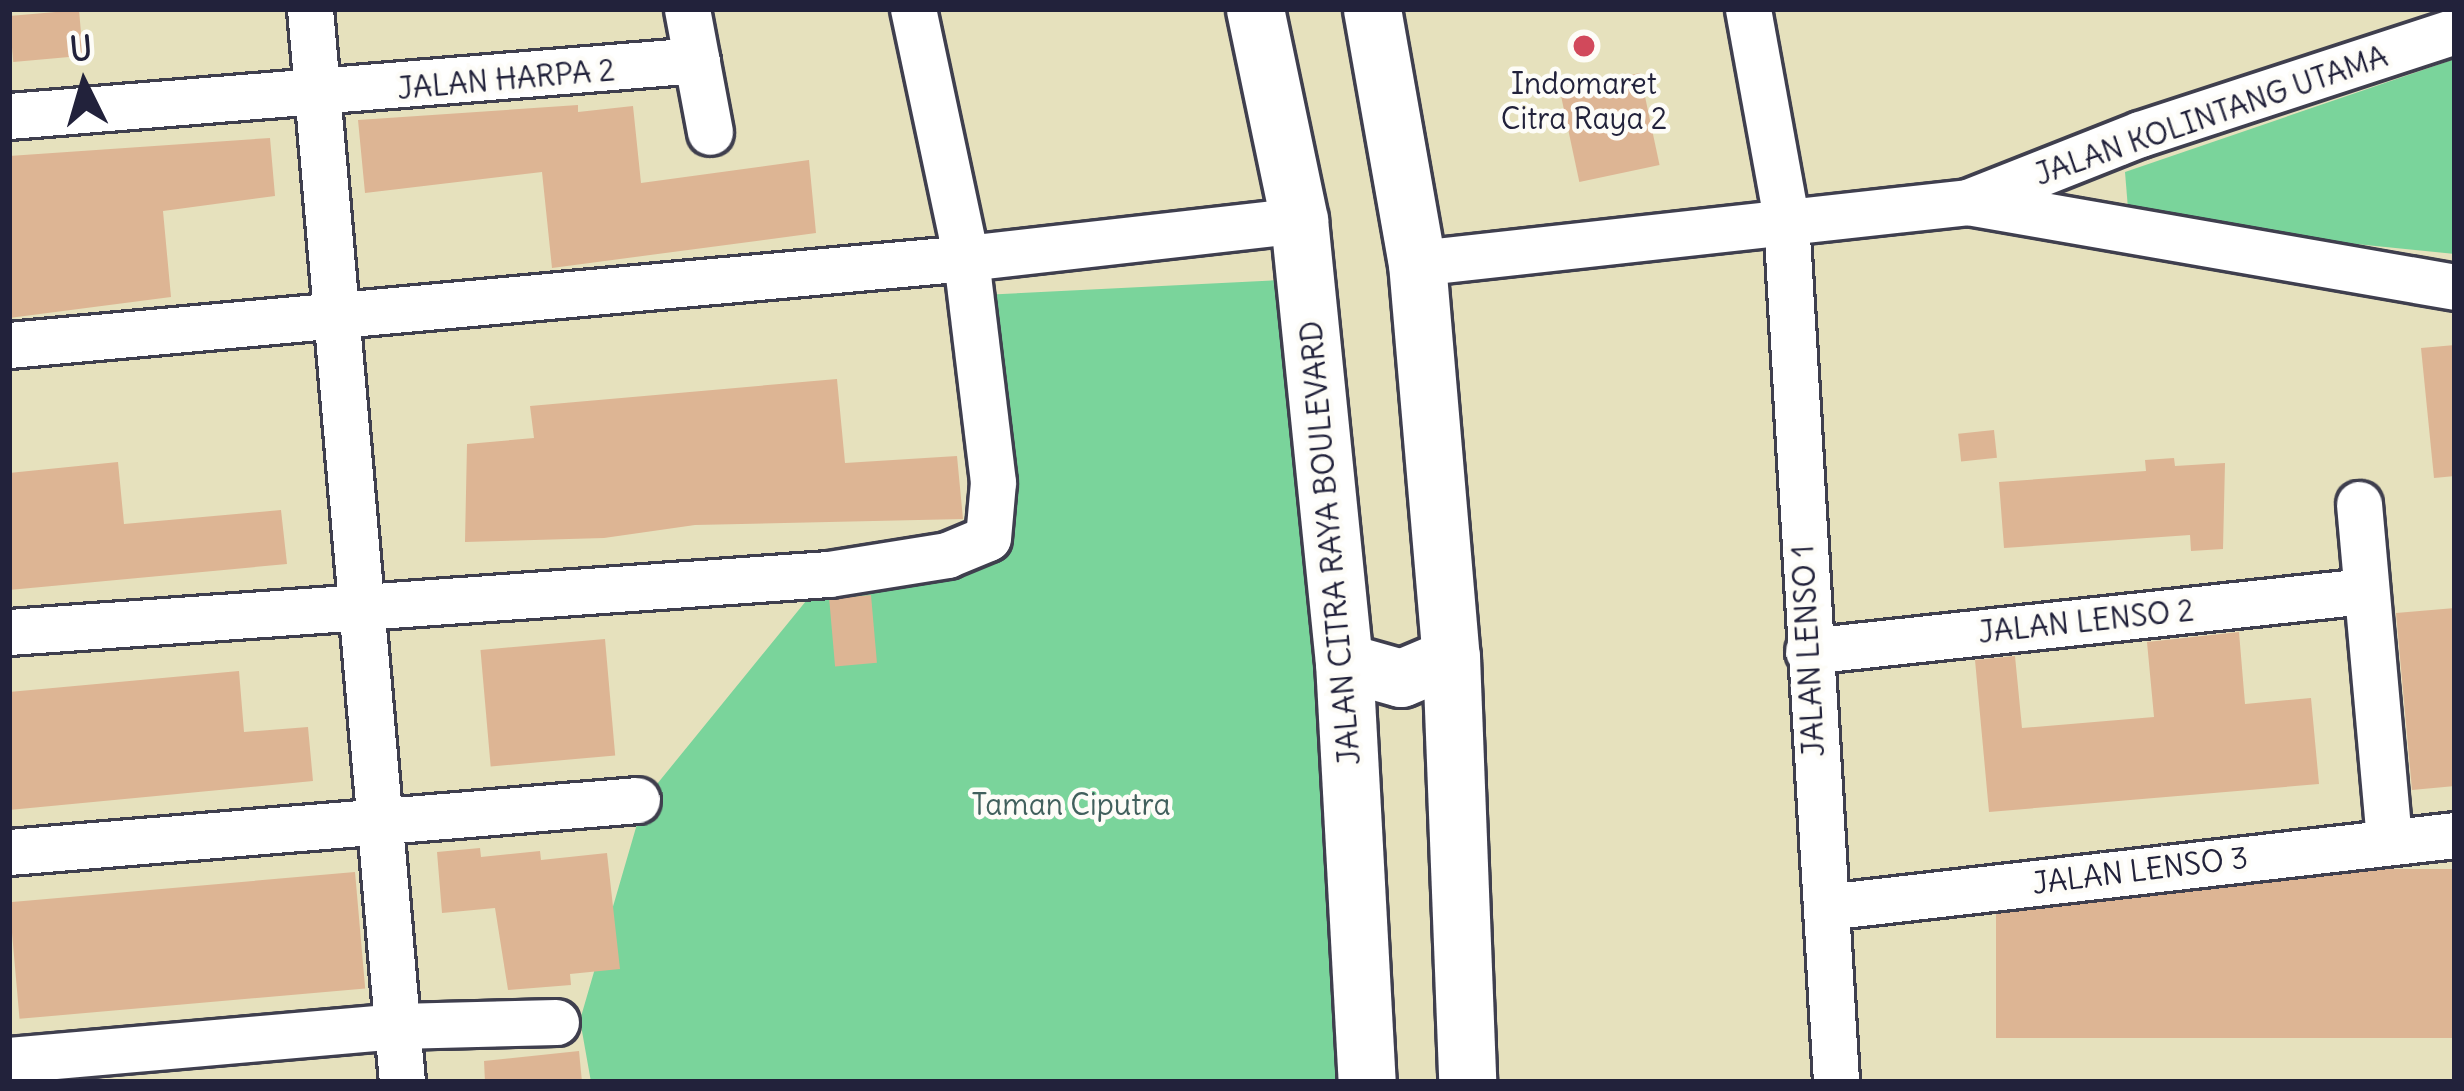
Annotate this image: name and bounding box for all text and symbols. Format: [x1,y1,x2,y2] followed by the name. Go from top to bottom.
[24,24,144,144] north arrow
[68,26,94,70] text: U
[1571,33,1597,59] marker: Indomaret Citra Raya 2
[2030,38,2392,192] street label: JALAN KOLINTANG UTAMA
[396,52,616,106] street label: JALAN HARPA 2
[1501,65,1667,136] place label: Indomaret Citra Raya 2
[1293,319,1367,767] street label: JALAN CITRA RAYA BOULEVARD
[1784,544,1832,758] street label: JALAN LENSO 1
[1977,592,2195,650] street label: JALAN LENSO 2
[971,786,1171,822] park label: Taman Ciputra
[2030,839,2250,901] street label: JALAN LENSO 3

